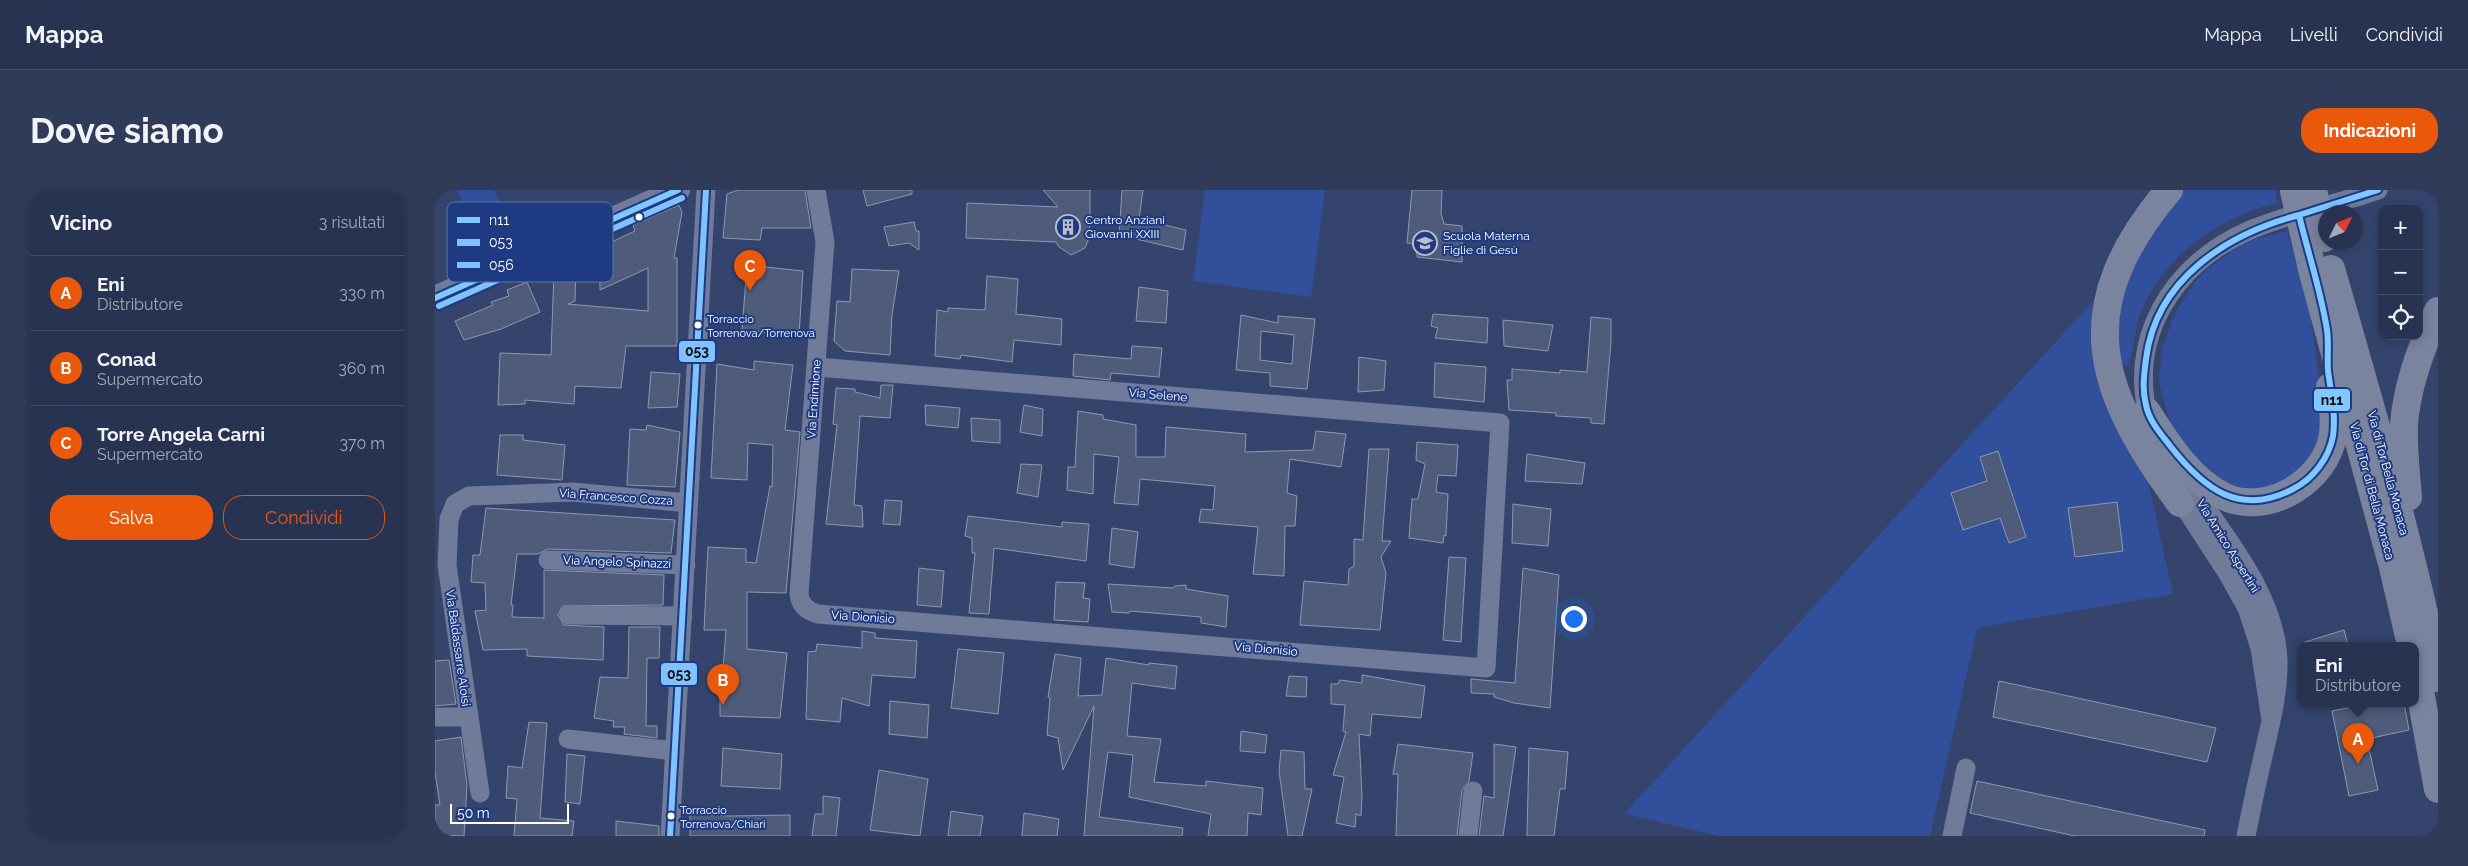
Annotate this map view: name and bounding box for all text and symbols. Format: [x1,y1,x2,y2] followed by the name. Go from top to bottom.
[25,20,104,49] text: Mappa
[2204,24,2262,45] text: Mappa
[2290,24,2338,45] text: Livelli
[2366,24,2443,45] text: Condividi
[2301,108,2438,153] button: Indicazioni
[30,110,224,151] text: Dove siamo
[447,202,613,282] legend
[2318,205,2363,250] north arrow
[2378,205,2423,340] map controls
[2378,205,2423,250] button: +
[50,210,112,235] text: Vicino
[489,212,509,228] text: n11
[634,212,644,222] unlabelled marker
[319,213,385,232] text: 3 risultati
[1085,213,1165,241] place label: Centro Anziani Giovanni XXIII
[1055,214,1081,240] building icon: Centro Anziani Giovanni XXIII
[1443,229,1530,257] place label: Scuola Materna Figlie di Gesù
[1412,230,1438,256] school or university icon: Scuola Materna Figlie di Gesù
[489,234,513,250] text: 053
[734,250,766,291] pin: C
[2378,250,2423,295] button: −
[489,257,514,273] text: 056
[97,273,125,295] text: Eni
[61,284,71,303] text: A
[339,284,385,303] text: 330 m
[97,295,183,314] text: Distributore
[2378,295,2423,340] button: locate
[707,313,815,340] place label: Torraccio Torrenova/Torrenova
[693,320,703,330] marker: Torraccio Torrenova/Torrenova
[678,340,716,363] line badge: 053
[685,343,709,359] text: 053
[97,348,156,370] text: Conad
[61,359,71,378] text: B
[338,359,385,378] text: 360 m
[804,359,824,439] street label: Via Endimione
[97,370,203,389] text: Supermercato
[1128,385,1188,405] street label: Via Selene
[2313,388,2351,412] line badge: n11
[2321,392,2343,408] text: n11
[2365,409,2411,537] street label: Via di Tor Bella Monaca
[2347,421,2397,561] street label: Via di Tor di Bella Monaca
[97,423,265,445] text: Torre Angela Carni
[61,434,71,453] text: C
[339,434,385,453] text: 370 m
[97,445,203,464] text: Supermercato
[558,486,674,508] street label: Via Francesco Cozza
[50,495,213,540] button: Salva
[223,495,385,540] button: Condividi
[2194,497,2262,595] street label: Via Amico Aspertini
[563,553,671,571] street label: Via Angelo Spinazzi
[443,589,473,707] street label: Via Baldassarre Aloisi
[1561,606,1587,632] your location
[831,608,895,626] street label: Via Dionisio
[1234,639,1298,659] street label: Via Dionisio
[2297,642,2419,707] popup
[2315,654,2343,676] text: Eni
[660,662,698,686] line badge: 053
[707,664,739,705] pin: B
[667,666,691,682] text: 053
[2315,676,2401,695] text: Distributore
[2342,723,2374,764] pin: A
[450,801,569,824] scale bar
[680,804,765,831] place label: Torraccio Torrenova/Chiari
[457,805,490,821] text: 50 m
[666,811,676,821] marker: Torraccio Torrenova/Chiari

